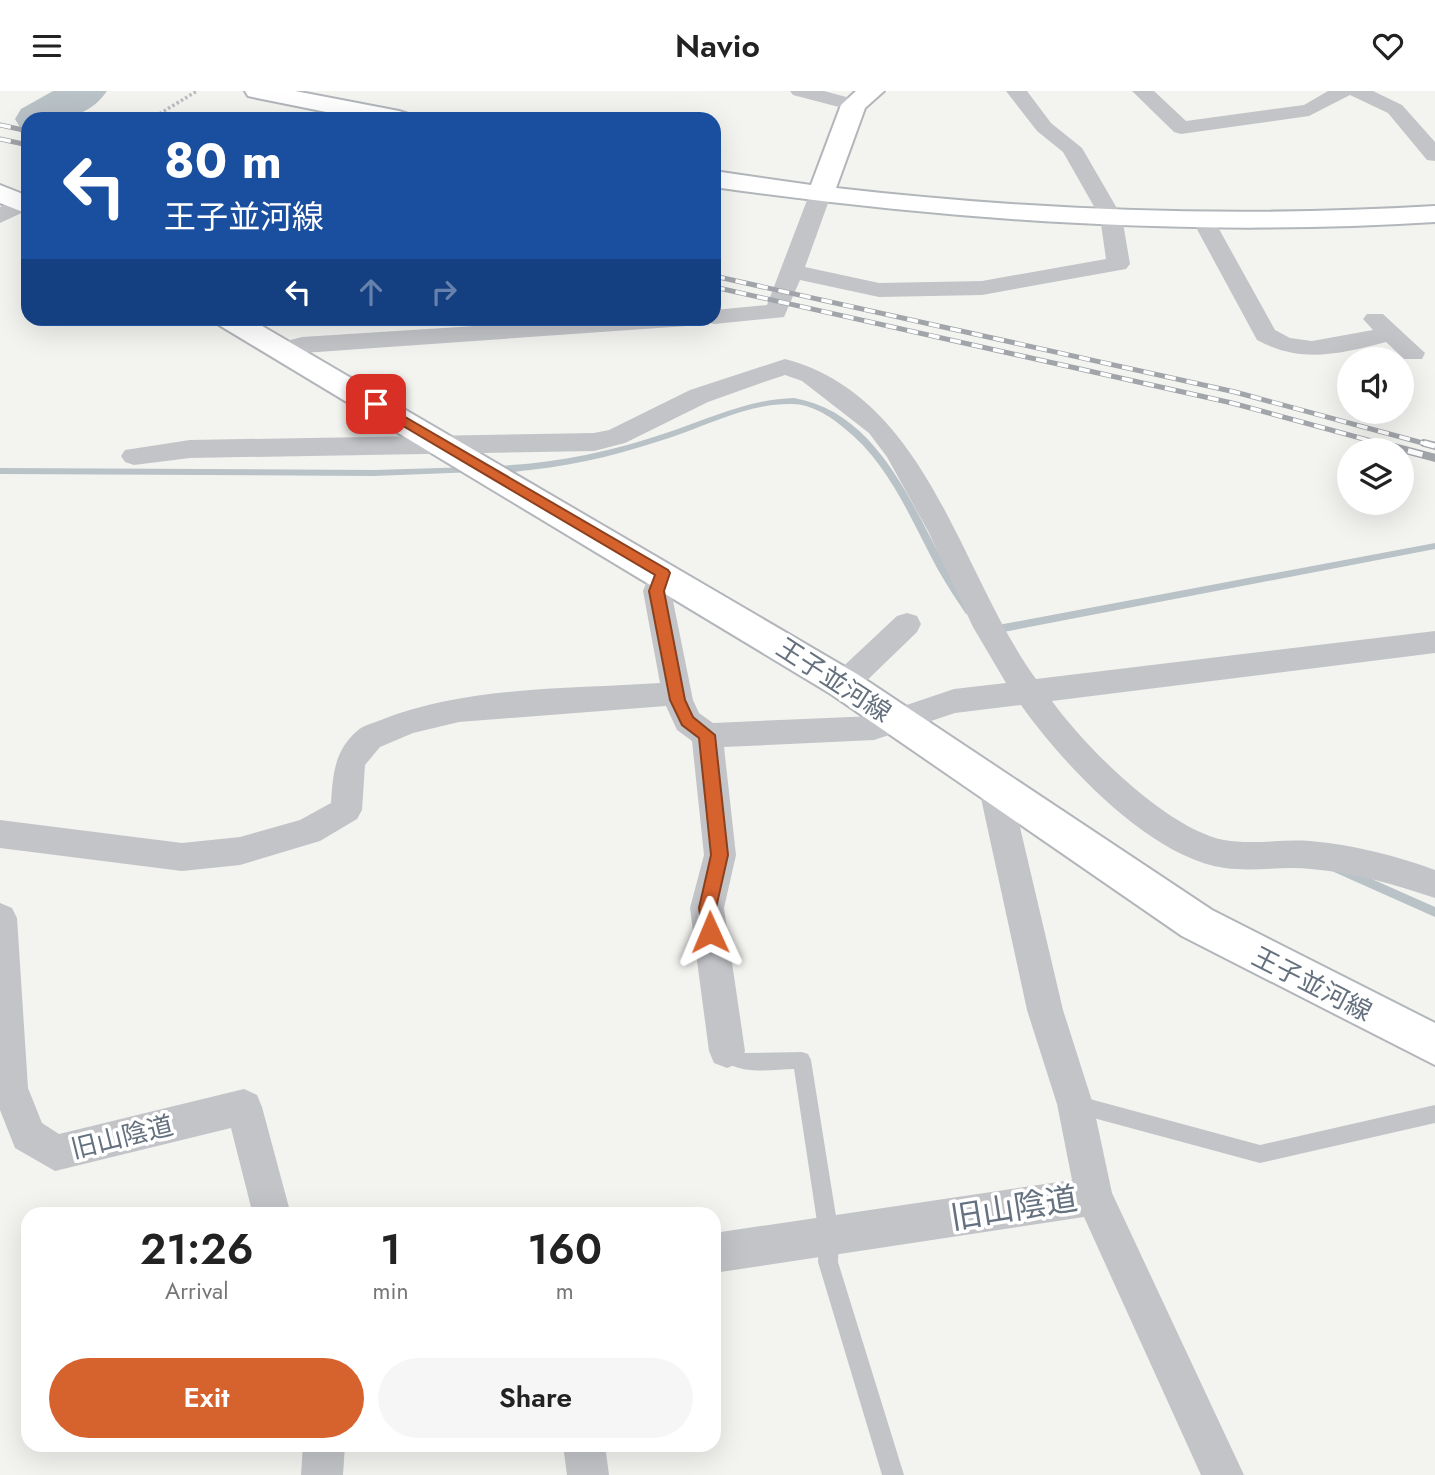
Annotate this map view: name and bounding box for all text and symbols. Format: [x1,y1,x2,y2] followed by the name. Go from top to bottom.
[675,23,760,69] text: Navio
[28,27,66,65] icon: menu
[1369,27,1407,65] icon: heart
[164,126,282,196] text: 80 m
[49,140,140,231] icon: left
[164,194,324,240] text: 王子並河線
[279,273,317,311] icon: left
[352,273,390,311] icon: ahead
[425,273,463,311] icon: right
[1337,347,1414,515] map controls
[1337,347,1414,424] button: sound
[346,374,406,434] pin
[357,385,395,423] icon: arrive
[1337,438,1414,515] button: layers
[769,629,899,731] street label: 王子並河線
[673,895,747,969] position arrow
[1245,938,1379,1030] street label: 王子並河線
[67,1106,177,1168] street label: 旧山陰道
[947,1175,1081,1241] street label: 旧山陰道
[140,1219,254,1280] text: 21:26
[380,1219,401,1280] text: 1
[527,1219,602,1280] text: 160
[165,1274,228,1308] text: Arrival
[373,1274,409,1308] text: min
[556,1274,574,1308] text: m
[49,1358,364,1438] button: Exit
[378,1358,693,1438] button: Share

